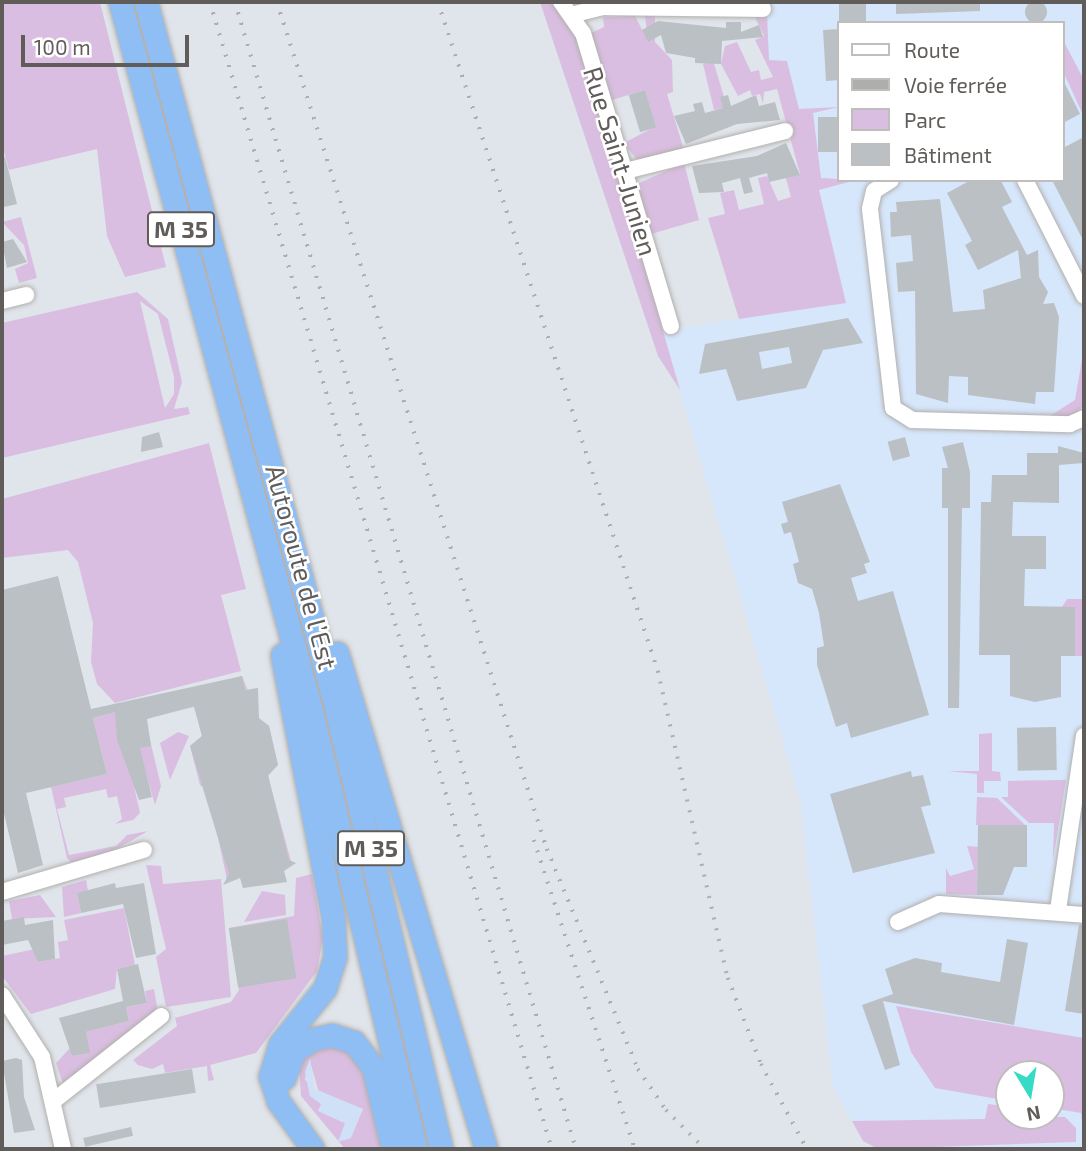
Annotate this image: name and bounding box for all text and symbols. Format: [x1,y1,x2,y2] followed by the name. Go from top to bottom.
[24,21,192,65] scale bar
[838,21,1065,182] legend
[34,34,91,59] text: 100 m
[904,37,960,62] text: Route
[577,63,665,259] street label: Rue Saint-Junien
[904,72,1007,97] text: Voie ferrée
[904,107,946,132] text: Parc
[904,142,992,167] text: Bâtiment
[146,209,216,250] road number: M 35
[260,461,344,673] street label: Autoroute de l’Est
[336,828,406,868] road number: M 35
[995,1060,1065,1130] north arrow
[1025,1102,1043,1127] text: N

